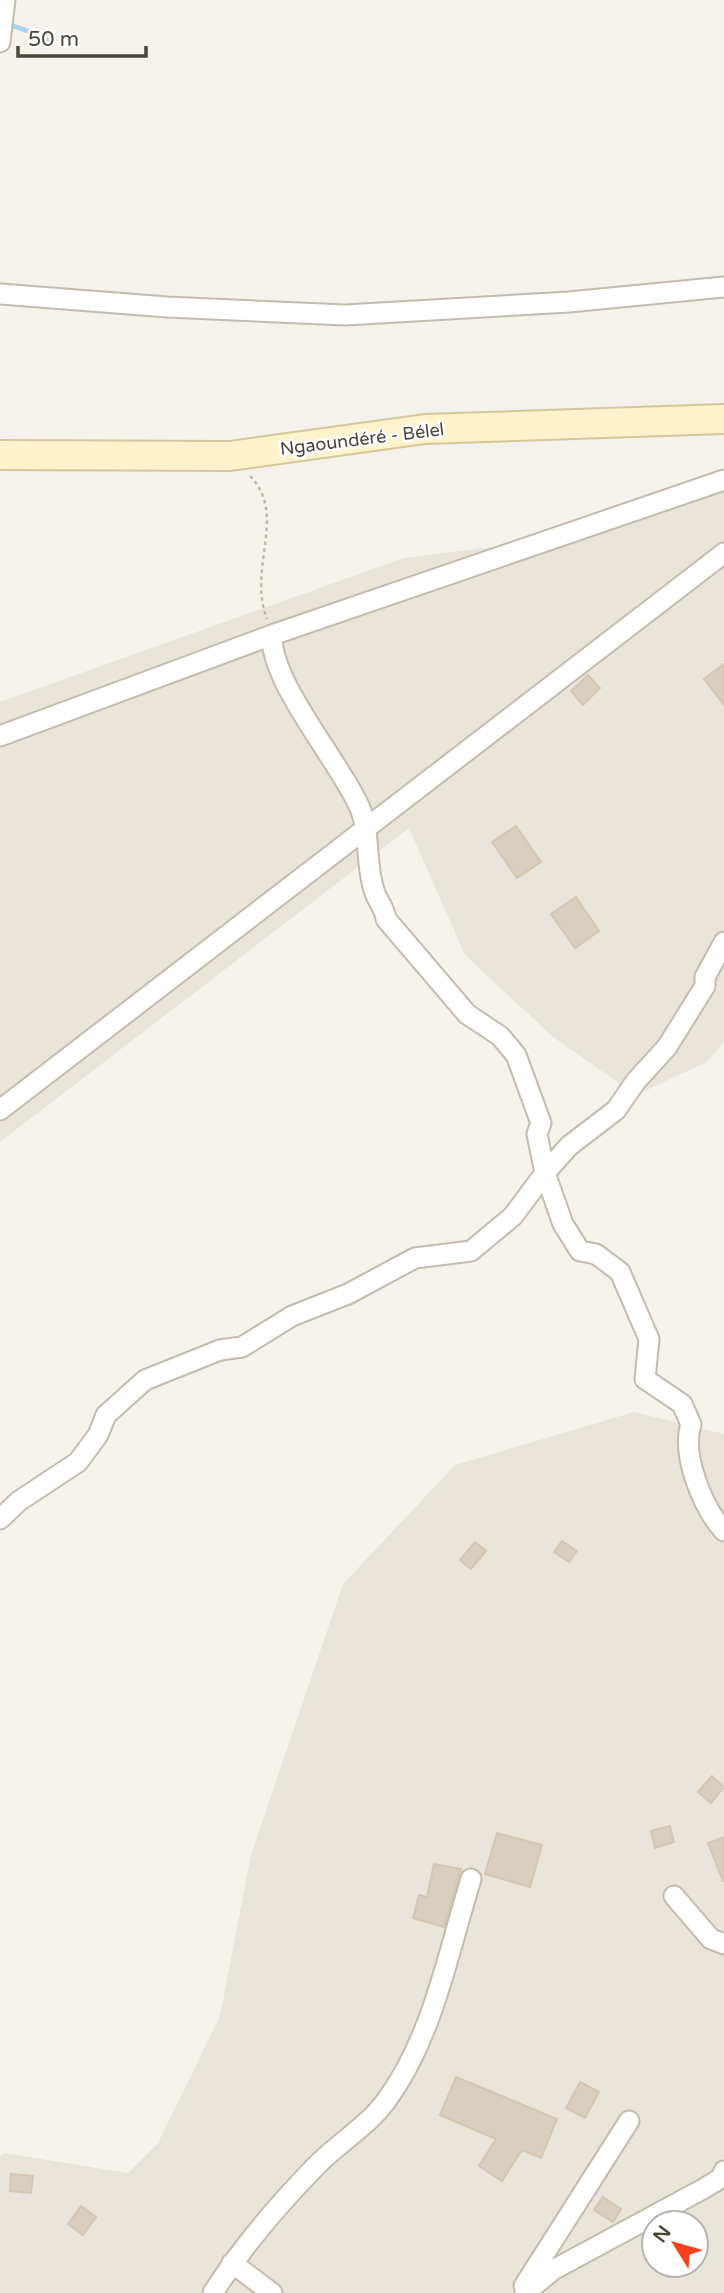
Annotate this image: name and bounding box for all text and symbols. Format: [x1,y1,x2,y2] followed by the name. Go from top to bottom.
[18,14,145,58] scale bar
[28,27,79,52] text: 50 m
[279,418,445,460] street label: Ngaoundéré - Bélel
[640,2209,710,2279] north arrow
[649,2222,676,2247] text: N

